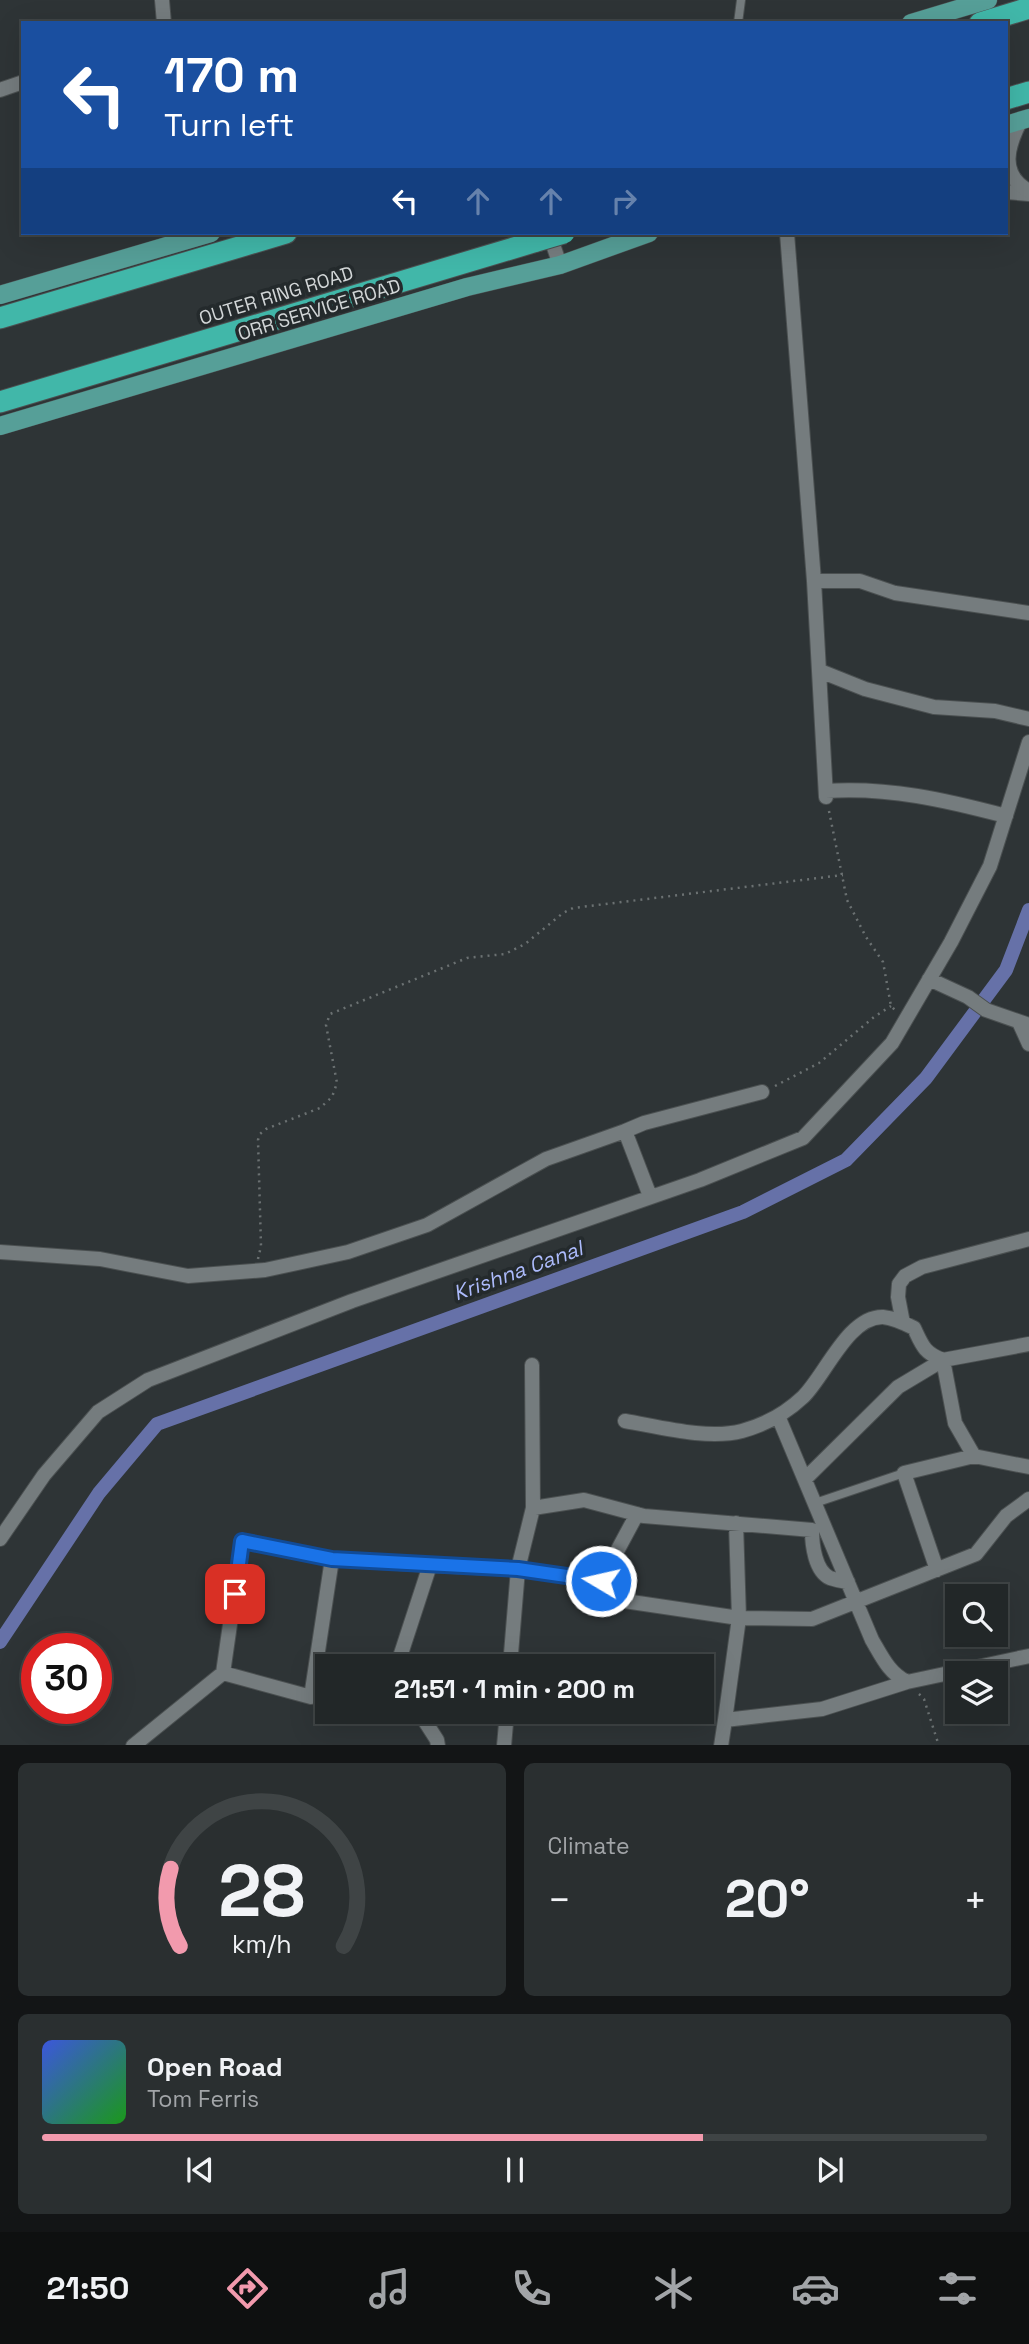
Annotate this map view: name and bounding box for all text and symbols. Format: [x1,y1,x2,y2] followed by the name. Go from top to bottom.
[164,44,299,106] text: 170 m
[49,49,140,140] icon: left
[164,105,294,145] text: Turn left
[386,182,424,220] icon: left
[459,182,497,220] icon: ahead
[532,182,570,220] icon: ahead
[605,182,643,220] icon: right
[196,260,356,331] street label: OUTER RING ROAD
[235,273,404,346] street label: ORR SERVICE ROAD
[449,1234,589,1306] water label: Krishna Canal
[564,1544,638,1618] position arrow
[205,1564,265,1624] pin
[216,1575,254,1613] icon: arrive
[945,1584,1008,1724] map controls
[945,1584,1008,1647] button: search
[21,1633,112,1724] speed limit sign: 30
[945,1661,1008,1724] button: layers
[394,1672,635,1706] text: 21:51 · 1 min · 200 m
[548,1831,630,1861] text: Climate
[218,1844,305,1937] text: 28
[725,1866,810,1932] text: 20°
[548,1876,571,1924] text: −
[963,1876,987,1924] text: +
[232,1927,292,1959] text: km/h
[147,2050,283,2084] text: Open Road
[147,2084,259,2114] text: Tom Ferris
[181,2151,219,2189] icon: previous
[496,2151,534,2189] icon: pause
[811,2151,849,2189] icon: next
[223,2264,272,2313] icon: directions
[365,2264,414,2313] icon: music
[507,2264,556,2313] icon: phone
[649,2264,698,2313] icon: climate
[791,2264,840,2313] icon: car
[933,2264,982,2313] icon: filters
[47,2268,130,2308] text: 21:50

